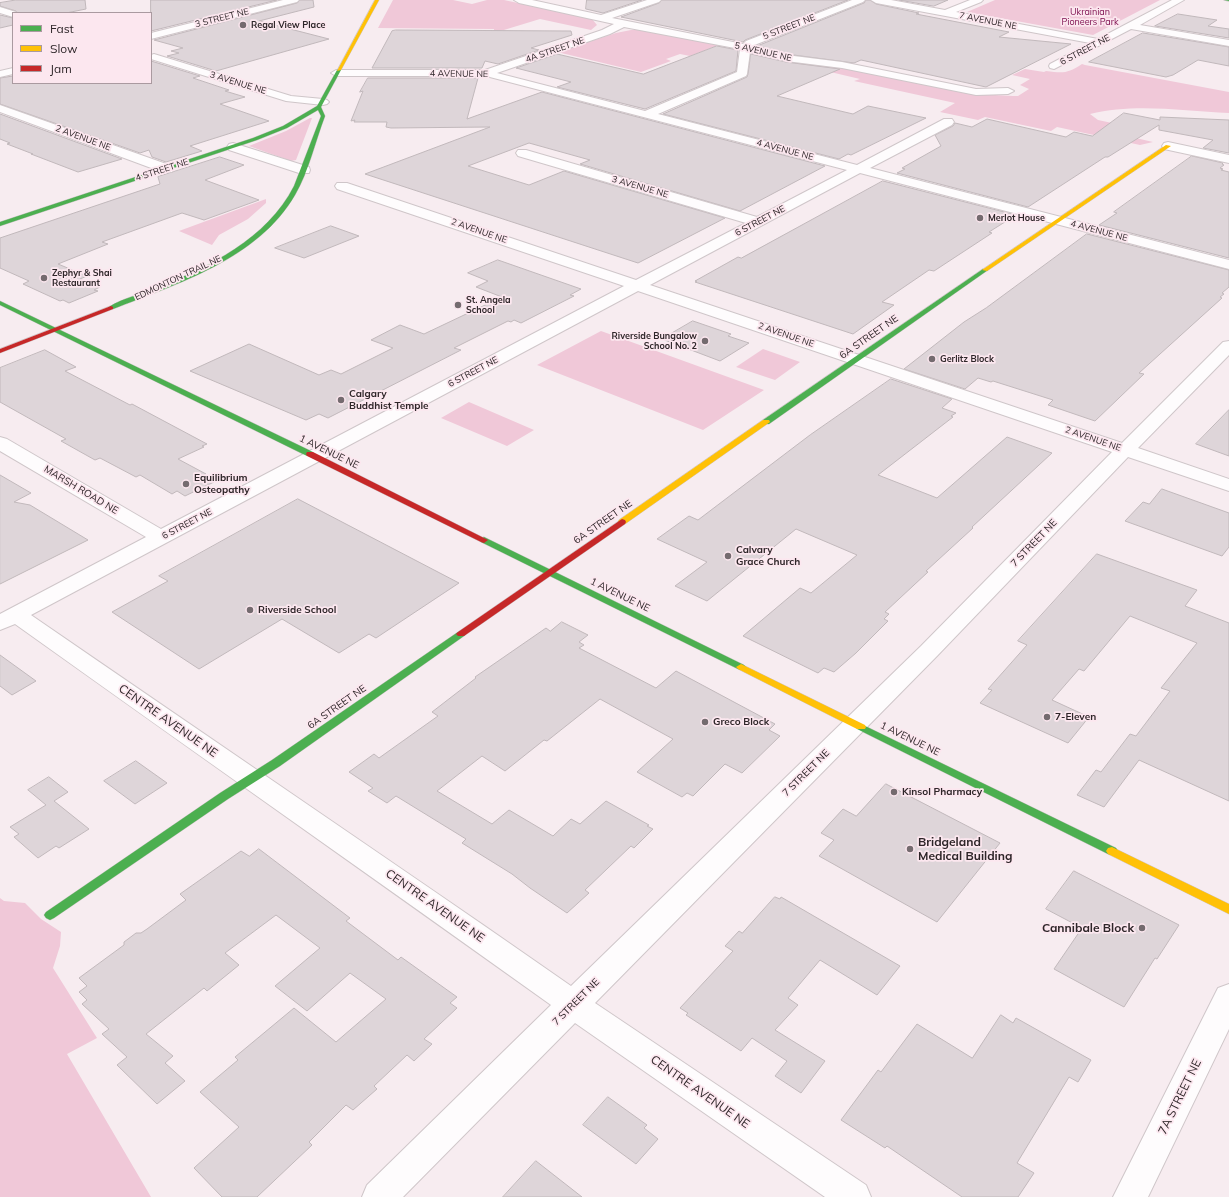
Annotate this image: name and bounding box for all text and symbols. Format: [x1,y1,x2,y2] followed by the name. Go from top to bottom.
[194,6,250,30] street label: 3 STREET NE
[1061,7,1119,28] park label: Ukrainian Pioneers Park
[958,10,1018,32] street label: 7 AVENUE NE
[12,12,152,84] legend
[761,12,817,42] street label: 5 STREET NE
[238,20,248,30] marker: Regal View Place
[251,20,326,30] place label: Regal View Place
[50,21,74,36] text: Fast
[1058,32,1112,68] street label: 6 STREET NE
[524,35,586,65] street label: 4A STREET NE
[733,40,793,64] street label: 5 AVENUE NE
[50,41,78,56] text: Slow
[50,61,72,76] text: Jam
[430,68,488,80] street label: 4 AVENUE NE
[208,69,268,97] street label: 3 AVENUE NE
[54,123,112,153] street label: 2 AVENUE NE
[755,137,815,163] street label: 4 AVENUE NE
[134,156,190,184] street label: 4 STREET NE
[610,174,670,200] street label: 3 AVENUE NE
[733,203,787,239] street label: 6 STREET NE
[975,213,985,223] marker: Merlot House
[988,213,1045,223] place label: Merlot House
[450,216,508,246] street label: 2 AVENUE NE
[1069,218,1129,244] street label: 4 AVENUE NE
[133,253,223,303] street label: EDMONTON TRAIL NE
[52,268,112,289] place label: Zephyr & Shai Restaurant
[39,273,49,283] marker: Zephyr & Shai Restaurant
[466,295,511,316] place label: St. Angela School
[453,300,463,310] marker: St. Angela School
[837,312,901,362] street label: 6A STREET NE
[757,320,815,350] street label: 2 AVENUE NE
[612,331,697,352] place label: Riverside Bungalow School No. 2
[700,336,710,346] marker: Riverside Bungalow School No. 2
[446,354,500,390] street label: 6 STREET NE
[927,354,937,364] marker: Gerlitz Block
[940,354,994,364] place label: Gerlitz Block
[349,388,429,412] place label: Calgary Buddhist Temple
[336,395,346,405] marker: Calgary Buddhist Temple
[1064,424,1122,454] street label: 2 AVENUE NE
[297,432,361,472] street label: 1 AVENUE NE
[42,463,120,517] street label: MARSH ROAD NE
[194,472,250,496] place label: Equilibrium Osteopathy
[181,479,191,489] marker: Equilibrium Osteopathy
[571,497,635,547] street label: 6A STREET NE
[160,506,214,542] street label: 6 STREET NE
[1008,517,1060,569] street label: 7 STREET NE
[736,544,800,568] place label: Calvary Grace Church
[723,551,733,561] marker: Calvary Grace Church
[588,575,652,615] street label: 1 AVENUE NE
[258,604,336,616] place label: Riverside School
[245,605,255,615] marker: Riverside School
[116,681,220,761] street label: CENTRE AVENUE NE
[305,682,369,732] street label: 6A STREET NE
[1055,711,1096,723] place label: 7-Eleven
[1042,712,1052,722] marker: 7-Eleven
[713,716,769,728] place label: Greco Block
[700,717,710,727] marker: Greco Block
[878,719,942,759] street label: 1 AVENUE NE
[780,747,832,799] street label: 7 STREET NE
[902,786,982,798] place label: Kinsol Pharmacy
[889,787,899,797] marker: Kinsol Pharmacy
[918,835,1012,863] place label: Bridgeland Medical Building
[905,844,915,854] marker: Bridgeland Medical Building
[383,866,487,946] street label: CENTRE AVENUE NE
[1042,921,1134,935] place label: Cannibale Block
[1137,923,1147,933] marker: Cannibale Block
[550,976,602,1028] street label: 7 STREET NE
[648,1052,752,1132] street label: CENTRE AVENUE NE
[1155,1057,1205,1137] street label: 7A STREET NE

